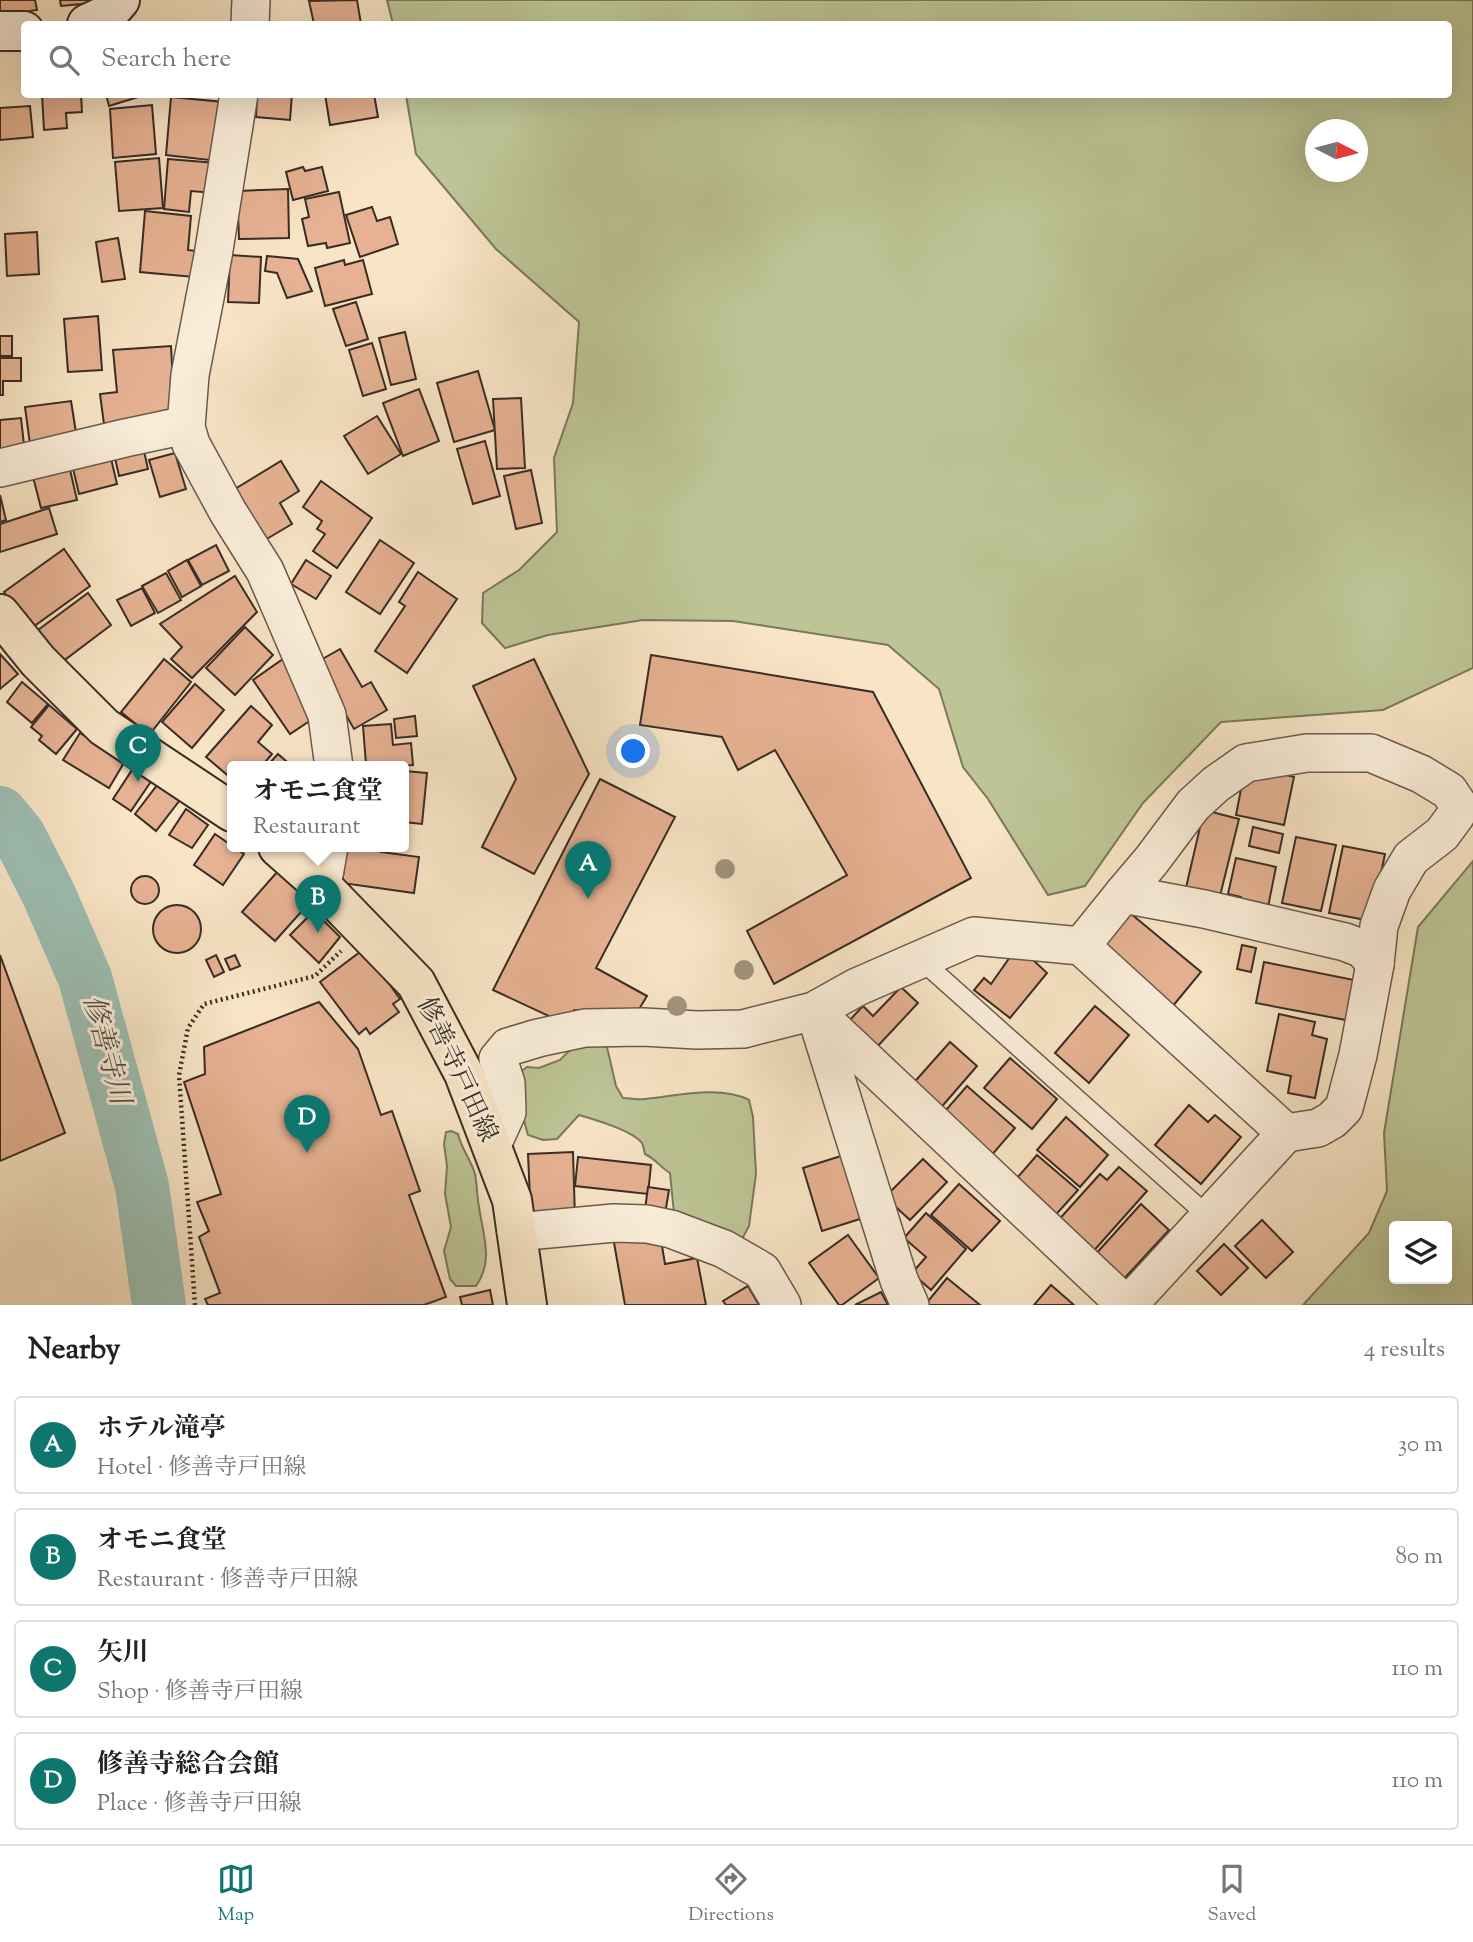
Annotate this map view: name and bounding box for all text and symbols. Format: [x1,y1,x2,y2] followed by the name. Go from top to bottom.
[21,21,1452,98] search box
[45,41,83,79] icon: search
[101,41,231,78] text: Search here
[1305,119,1368,182] north arrow
[115,724,161,782] pin: C
[616,734,650,768] your location
[227,761,409,852] popup
[253,774,383,811] text: オモニ食堂
[253,811,360,844] text: Restaurant
[565,841,611,899] pin: A
[295,875,341,933] pin: B
[71,991,140,1112] water label: 修善寺川
[406,991,506,1149] street label: 修善寺戸田線
[284,1095,330,1153] pin: D
[1389,1221,1452,1284] map controls
[1389,1221,1452,1284] button: layers
[28,1329,120,1372] text: Nearby
[1364,1334,1445,1367] text: 4 results
[97,1411,226,1448] text: ホテル滝亭
[44,1429,62,1462] text: A
[1398,1429,1443,1462] text: 30 m
[97,1452,306,1485] text: Hotel · 修善寺戸田線
[97,1523,227,1560] text: オモニ食堂
[46,1541,60,1574] text: B
[1395,1541,1443,1574] text: 80 m
[97,1564,358,1597] text: Restaurant · 修善寺戸田線
[97,1635,149,1672] text: 矢川
[44,1653,62,1686] text: C
[1392,1653,1443,1686] text: 110 m
[97,1676,303,1709] text: Shop · 修善寺戸田線
[97,1747,279,1784] text: 修善寺総合会館
[44,1765,62,1798] text: D
[1392,1765,1443,1798] text: 110 m
[97,1788,301,1821] text: Place · 修善寺戸田線
[217,1860,255,1929] tab: Map
[688,1860,774,1929] tab: Directions
[1207,1860,1256,1929] tab: Saved

